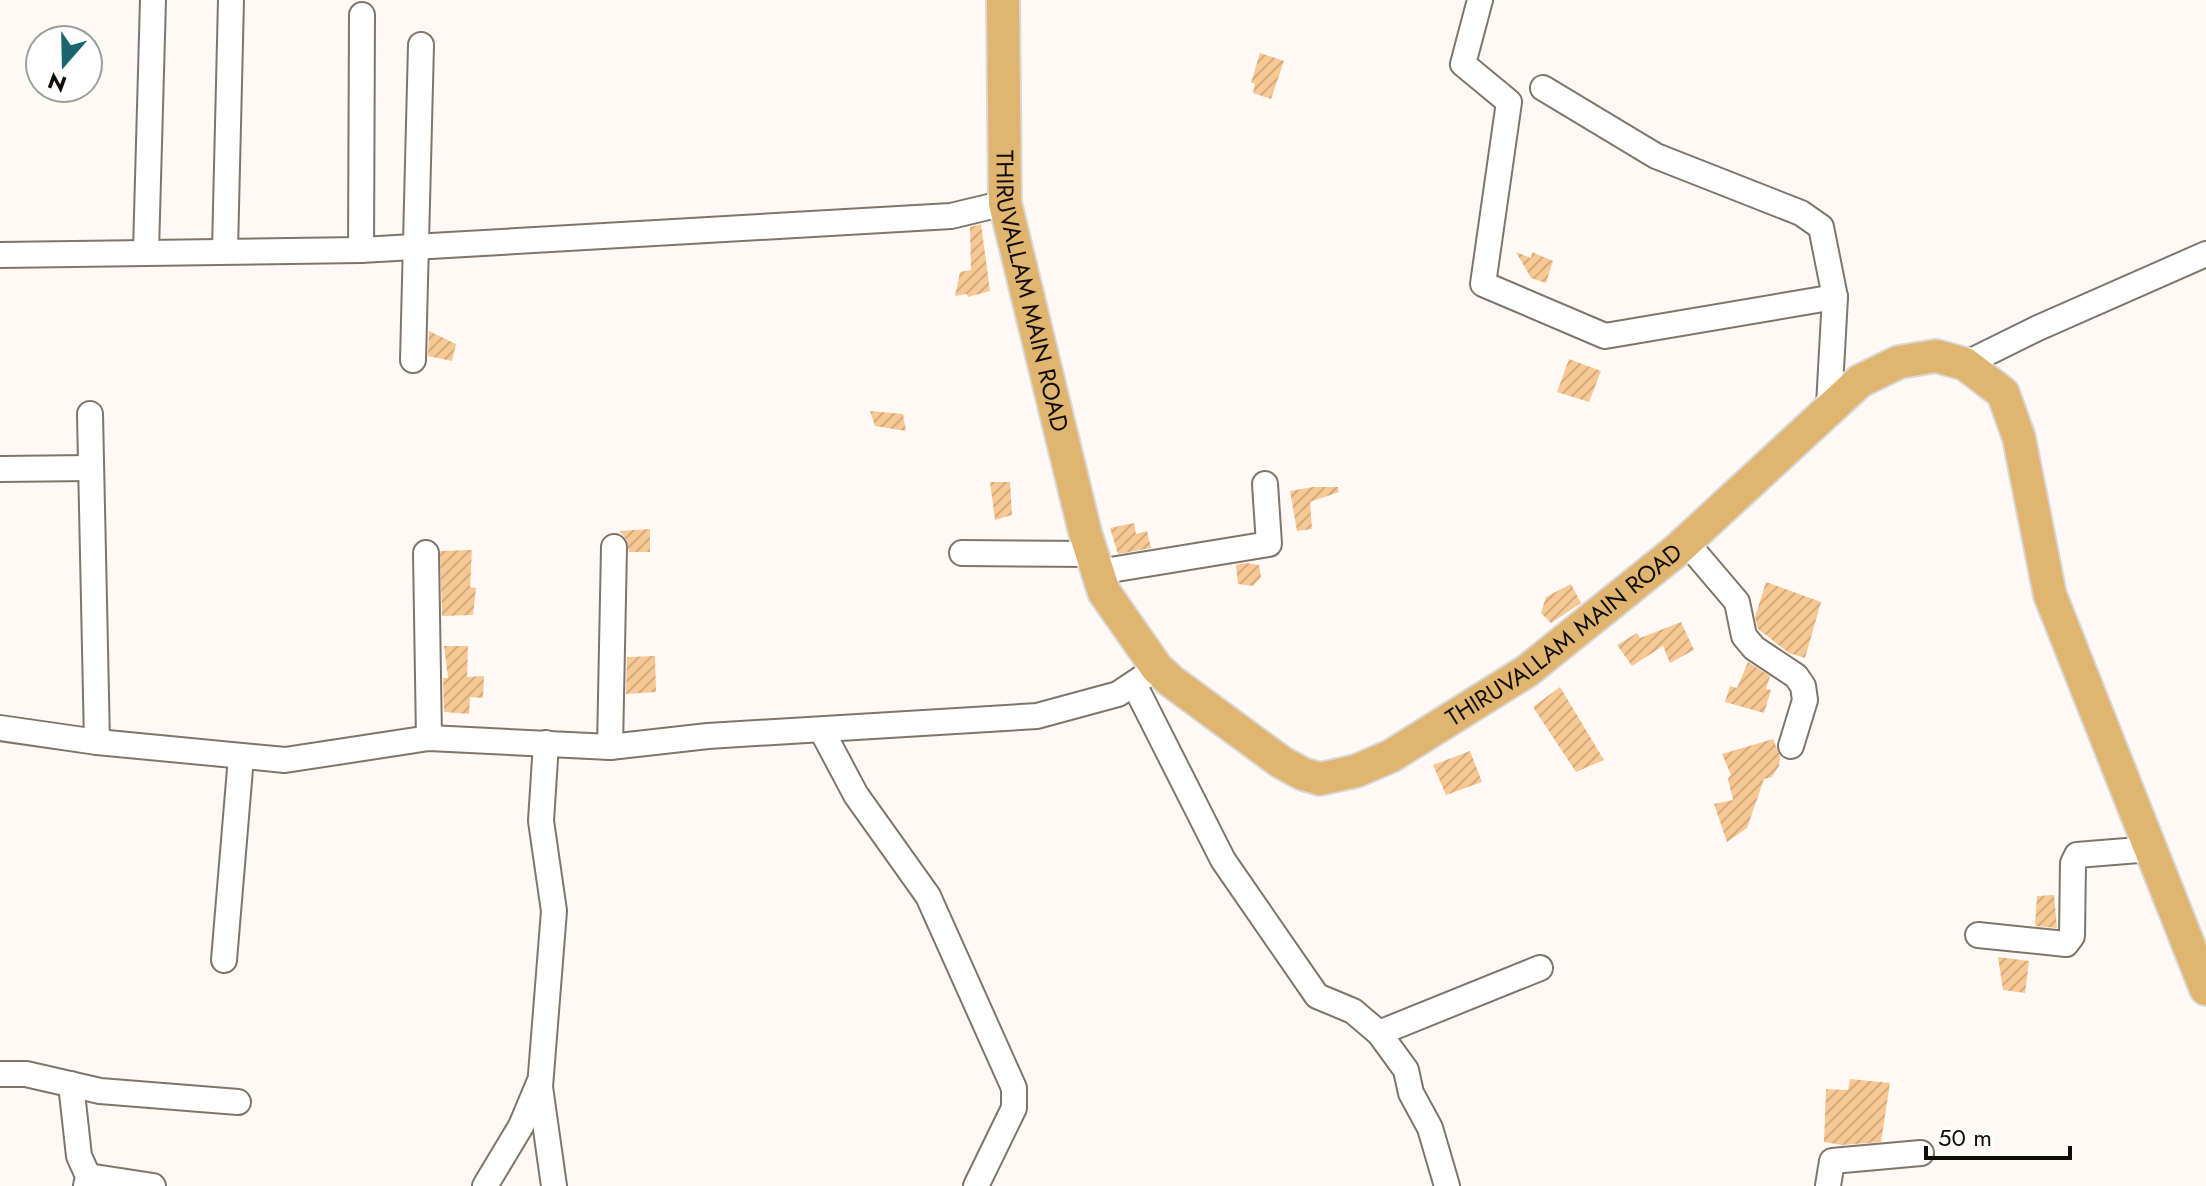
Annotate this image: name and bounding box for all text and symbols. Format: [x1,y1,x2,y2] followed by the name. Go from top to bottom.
[24,24,104,104] north arrow
[43,65,71,101] text: N
[987,150,1078,435] street label: THIRUVALLAM MAIN ROAD
[1439,535,1689,735] street label: THIRUVALLAM MAIN ROAD
[1926,1110,2070,1160] scale bar
[1938,1120,1992,1155] text: 50 m

